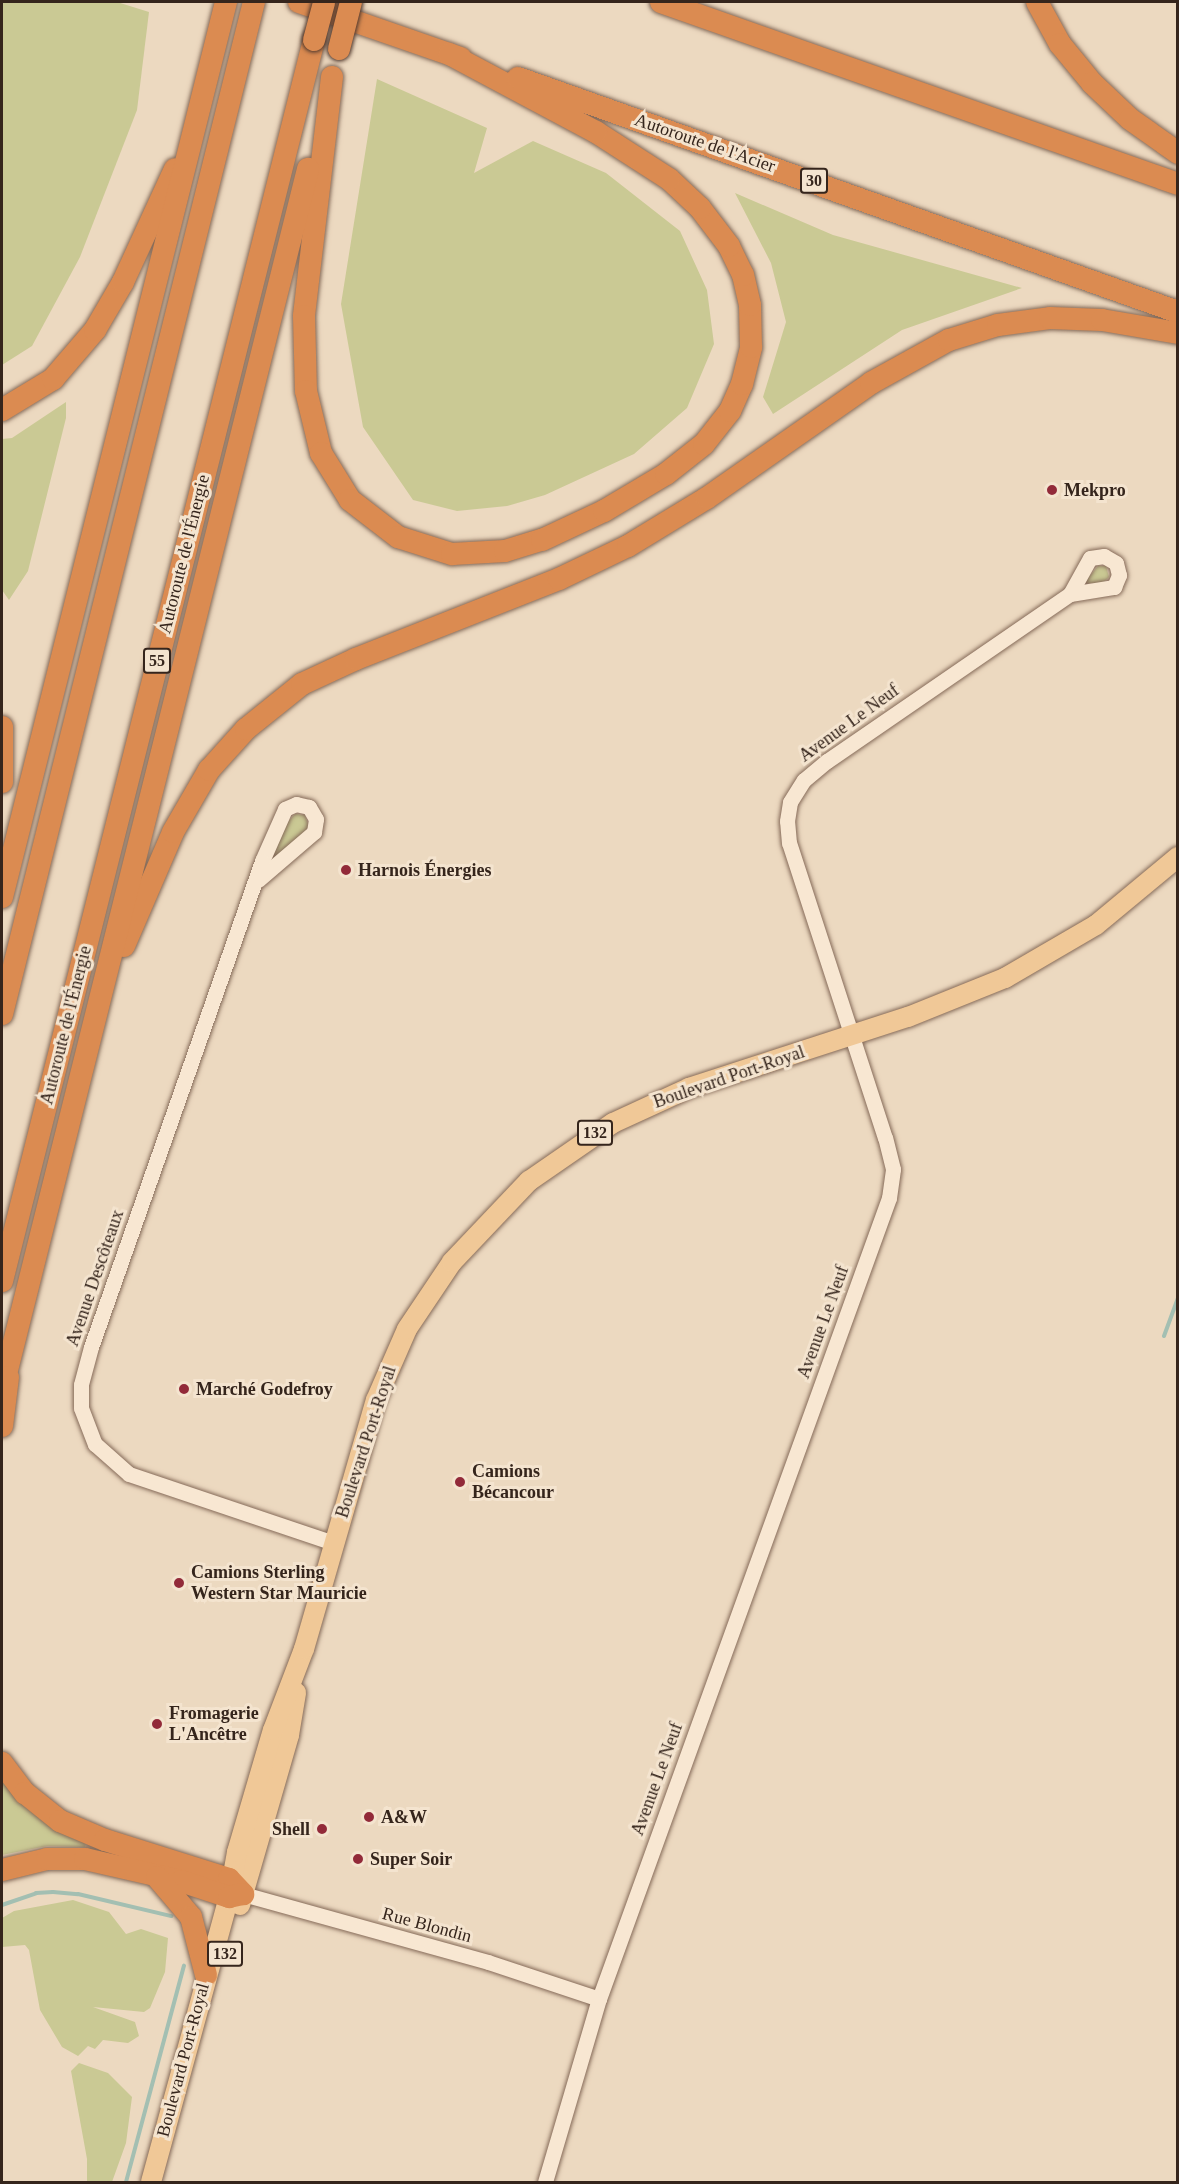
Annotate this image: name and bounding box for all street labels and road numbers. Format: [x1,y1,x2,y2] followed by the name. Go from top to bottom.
[632,109,778,177] street label: Autoroute de l'Acier
[799,168,829,194] road number: 30
[154,472,214,636] street label: Autoroute de l'Énergie
[142,648,172,674] road number: 55
[795,679,903,767] street label: Avenue Le Neuf
[36,943,96,1107] street label: Autoroute de l'Énergie
[651,1041,807,1113] street label: Boulevard Port-Royal
[577,1120,613,1146] road number: 132
[61,1207,129,1349] street label: Avenue Descôteaux
[793,1263,853,1381] street label: Avenue Le Neuf
[331,1363,401,1521] street label: Boulevard Port-Royal
[627,1720,687,1838] street label: Avenue Le Neuf
[380,1903,474,1947] street label: Rue Blondin
[207,1941,243,1967] road number: 132
[152,1981,214,2139] street label: Boulevard Port-Royal

